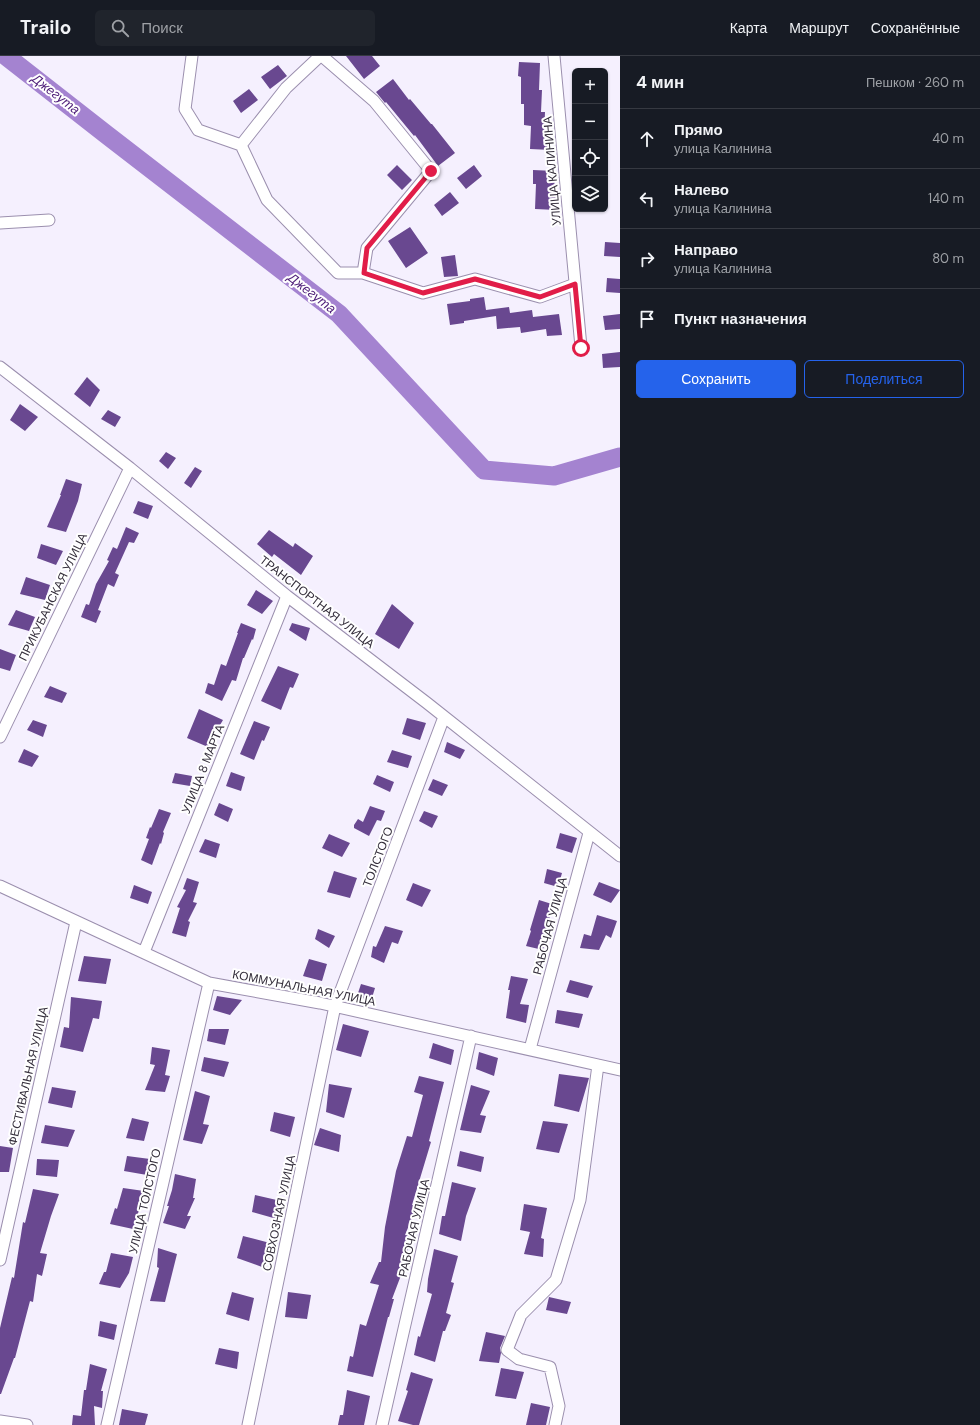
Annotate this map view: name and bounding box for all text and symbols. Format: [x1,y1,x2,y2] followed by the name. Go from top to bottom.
[95,10,375,46] search box
[20,15,71,40] text: Trailo
[109,17,131,39] icon: search
[141,18,183,38] text: Поиск
[730,19,767,37] text: Карта
[789,19,849,37] text: Маршрут
[871,19,960,37] text: Сохранённые
[572,68,608,212] map controls
[572,68,608,104] button: +
[27,69,83,118] water label: Джегута
[636,71,684,93] text: 4 мин
[866,74,964,91] text: Пешком · 260 m
[572,104,608,140] button: −
[539,116,565,226] street label: УЛИЦА КАЛИНИНА
[674,120,723,140] text: Прямо
[636,128,658,150] icon: ahead
[932,130,964,147] text: 40 m
[572,140,608,176] button: locate
[674,140,772,157] text: улица Калинина
[422,162,440,180] route end
[572,176,608,212] button: layers
[674,180,729,200] text: Налево
[636,188,658,210] icon: left
[928,190,964,207] text: 140 m
[674,200,772,217] text: улица Калинина
[674,240,738,260] text: Направо
[636,248,658,270] icon: right
[932,250,964,267] text: 80 m
[674,260,772,277] text: улица Калинина
[283,268,339,317] water label: Джегута
[636,308,658,330] icon: arrive
[674,309,807,329] text: Пункт назначения
[572,339,590,357] route start
[636,360,796,398] button: Сохранить
[804,360,964,398] button: Поделиться
[15,530,91,664] street label: ПРИКУБАНСКАЯ УЛИЦА
[256,552,378,652] street label: ТРАНСПОРТНАЯ УЛИЦА
[178,722,228,816] street label: УЛИЦА 8 МАРТА
[359,825,397,889] street label: ТОЛСТОГО
[529,875,571,977] street label: РАБОЧАЯ УЛИЦА
[231,966,377,1010] street label: КОММУНАЛЬНАЯ УЛИЦА
[4,1005,52,1147] street label: ФЕСТИВАЛЬНАЯ УЛИЦА
[125,1147,165,1255] street label: УЛИЦА ТОЛСТОГО
[259,1153,299,1273] street label: СОВХОЗНАЯ УЛИЦА
[395,1177,433,1279] street label: РАБОЧАЯ УЛИЦА

